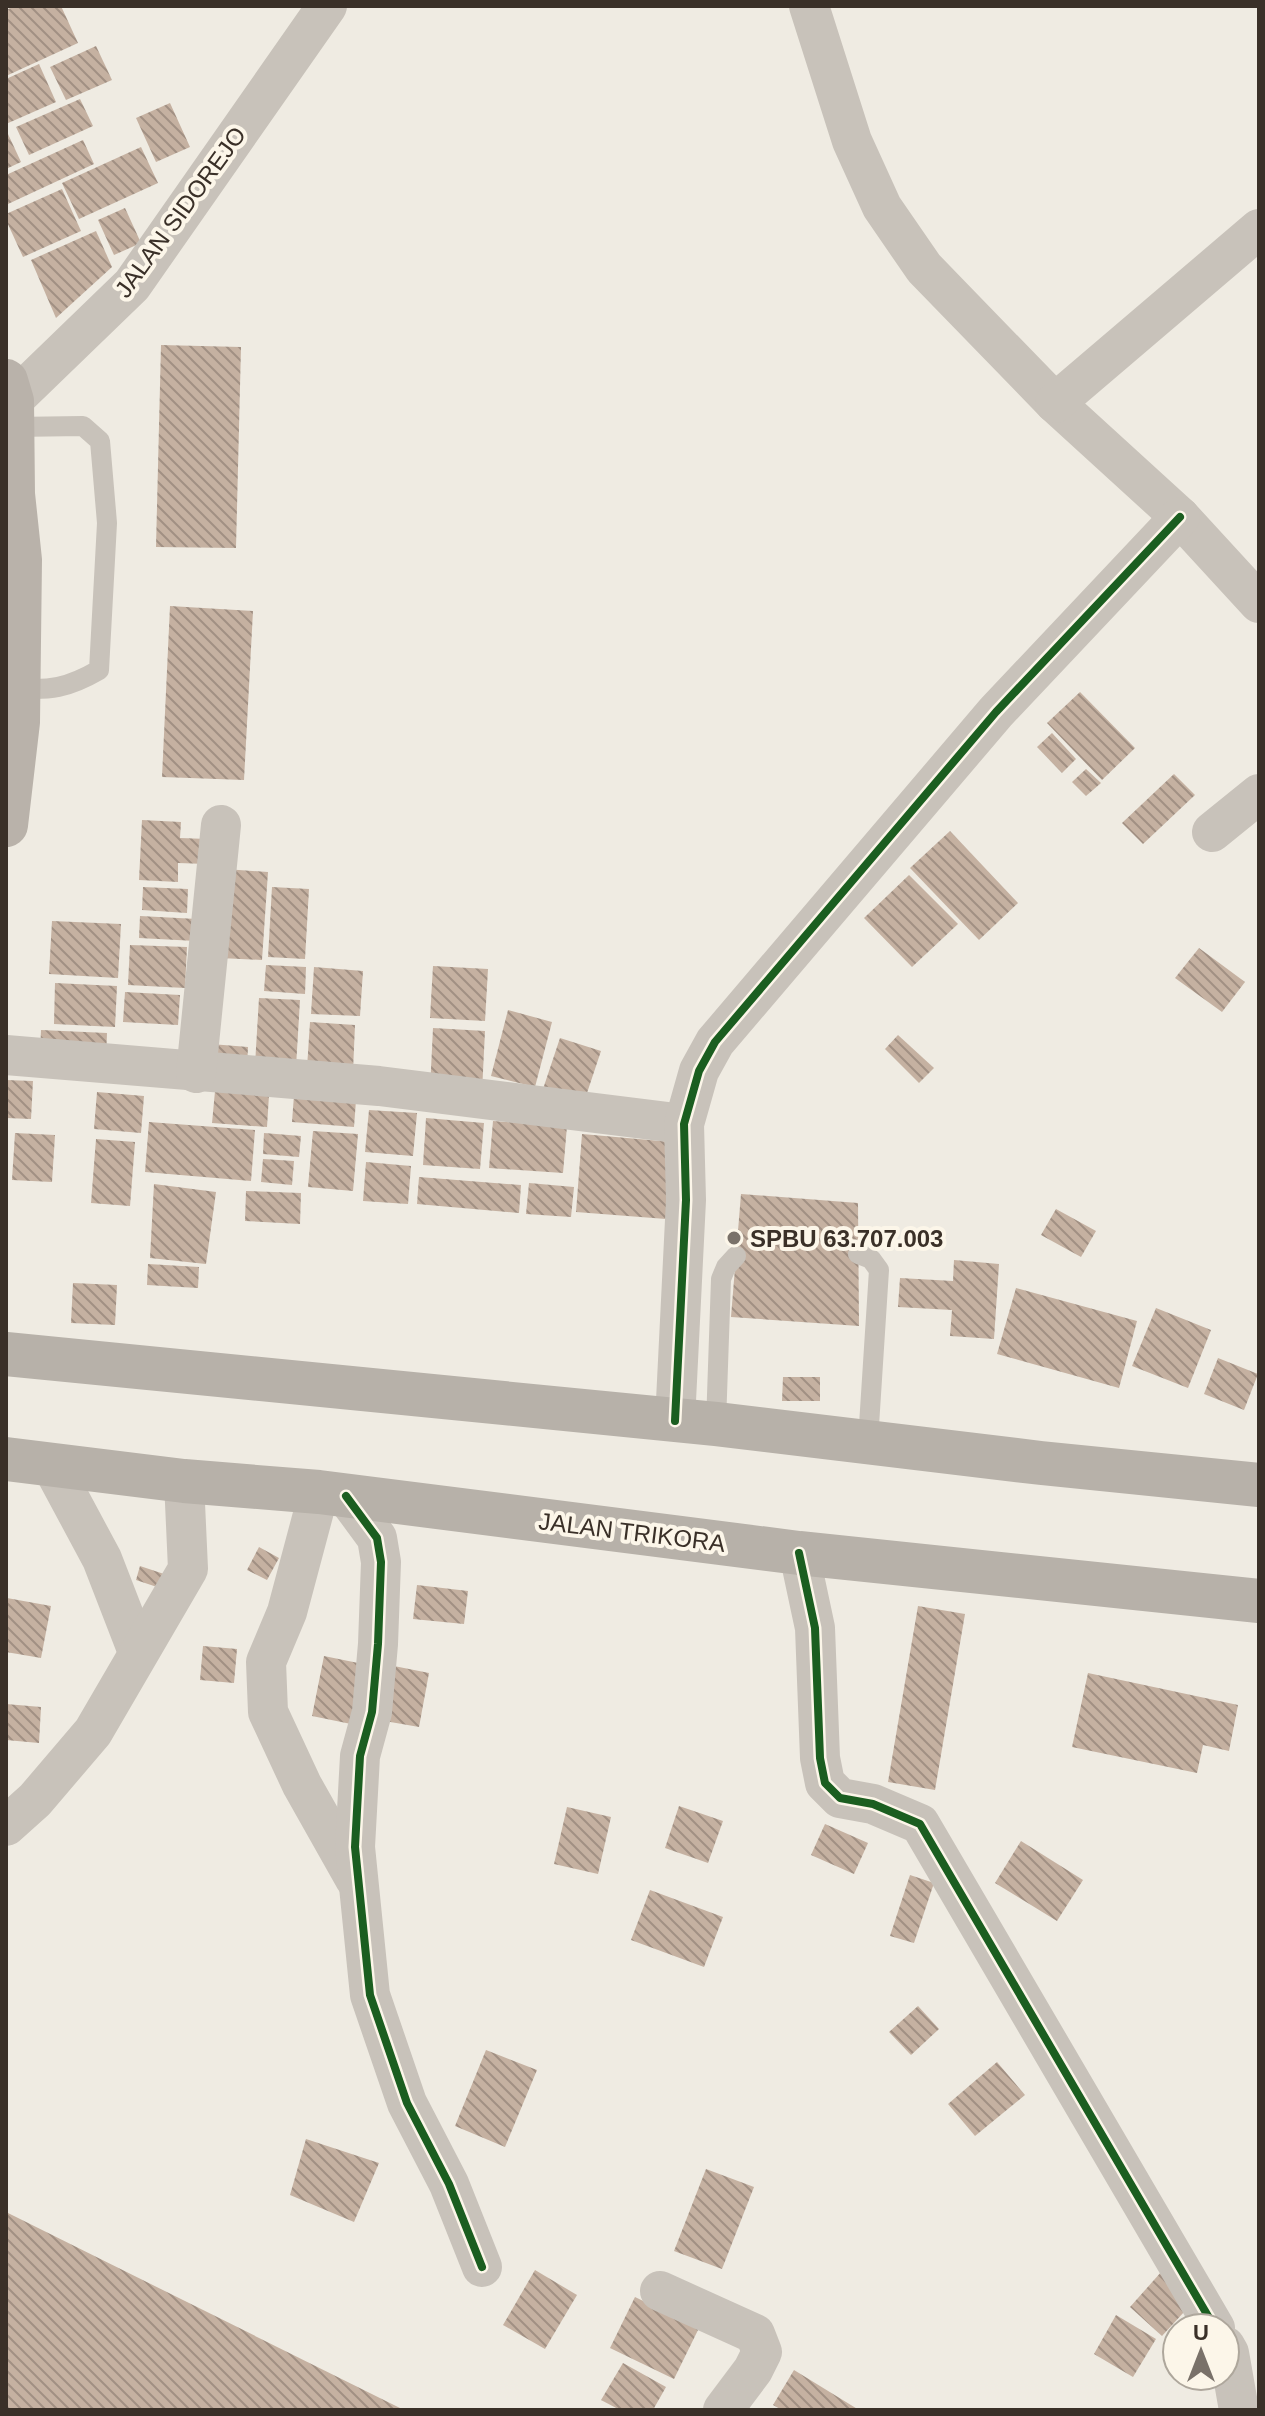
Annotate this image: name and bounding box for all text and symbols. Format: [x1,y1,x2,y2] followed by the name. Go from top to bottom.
[109,122,251,302] street label: JALAN SIDOREJO
[750,1225,943,1252] place label: SPBU 63.707.003
[725,1229,743,1247] marker: SPBU 63.707.003
[537,1507,727,1557] street label: JALAN TRIKORA
[1161,2312,1241,2392] north arrow
[1193,2320,1209,2345] text: U

